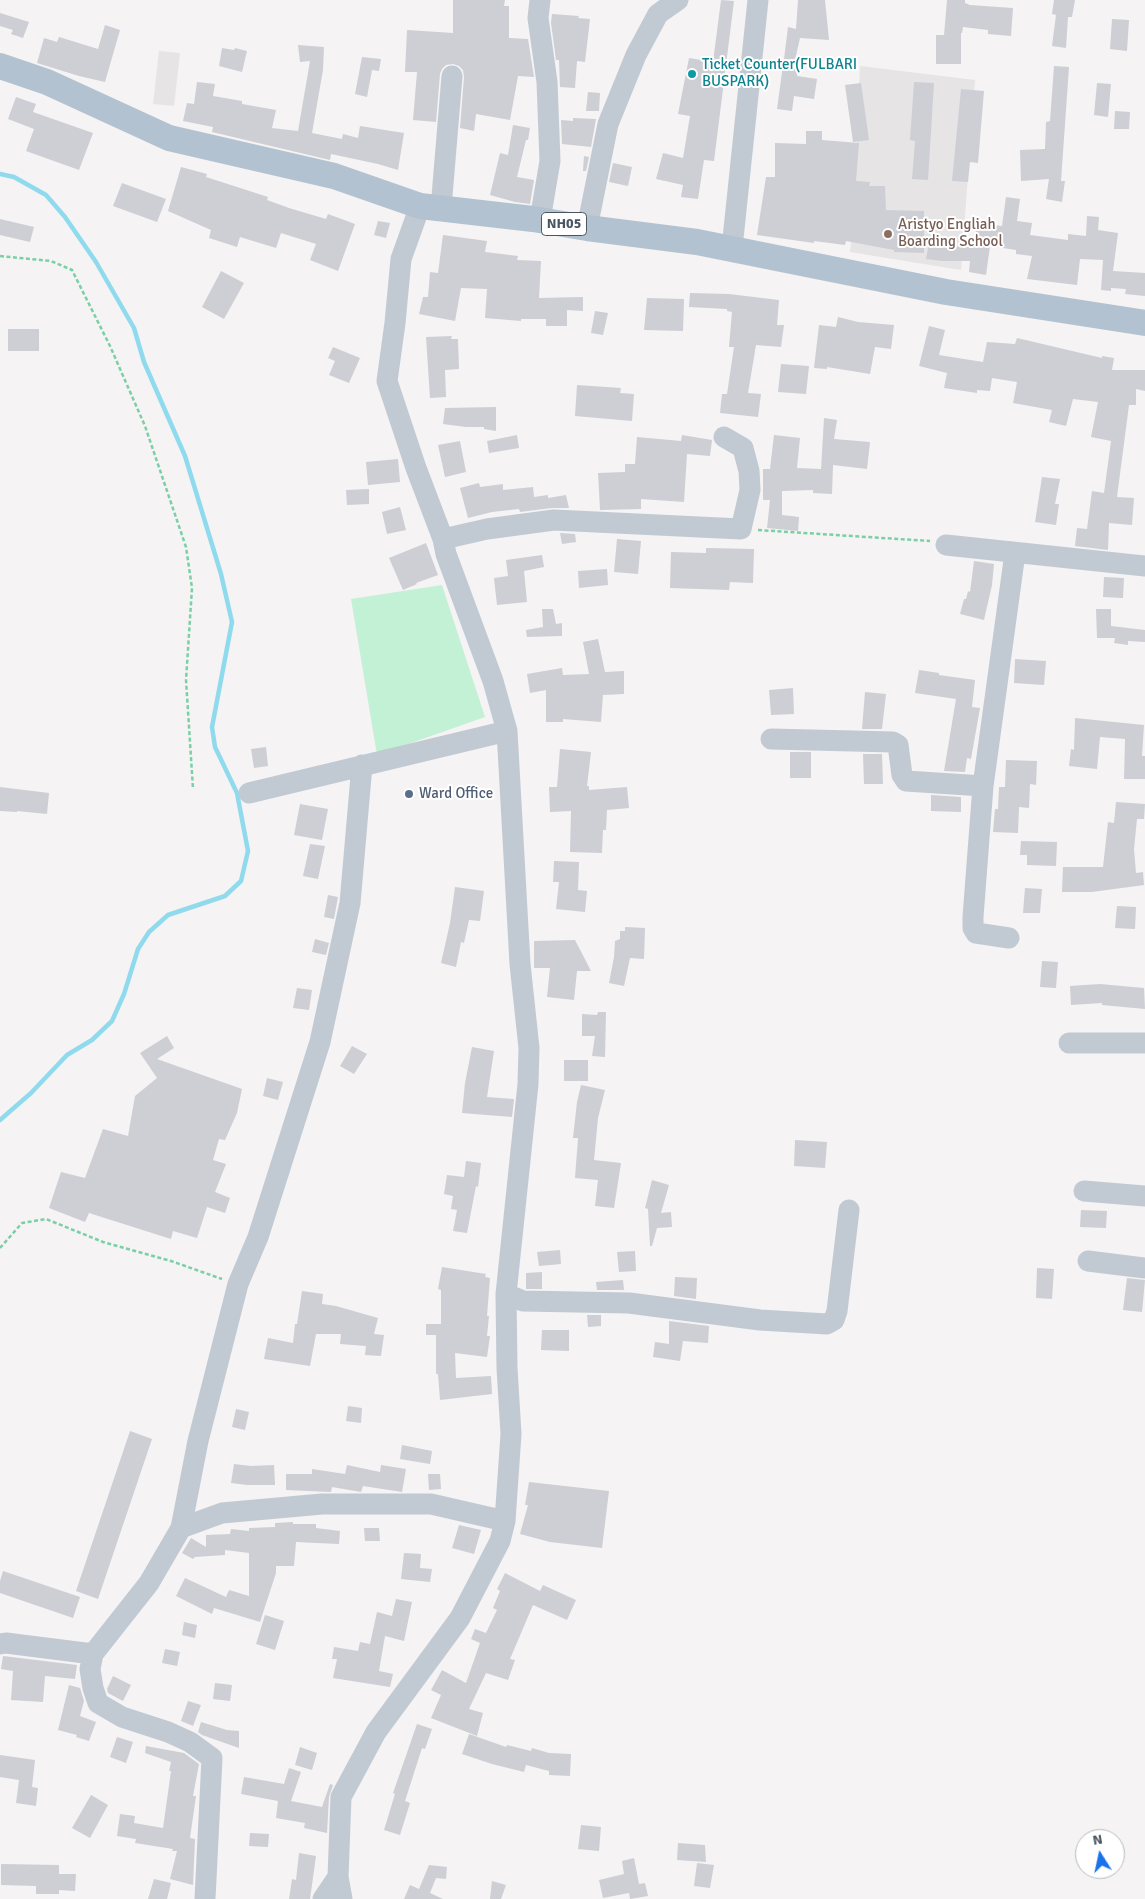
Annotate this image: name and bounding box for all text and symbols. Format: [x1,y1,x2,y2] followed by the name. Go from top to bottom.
[702,56,857,91] place label: Ticket Counter(FULBARI BUSPARK)
[686,68,698,80] marker: Ticket Counter(FULBARI BUSPARK)
[542,212,586,235] road number: NH05
[898,216,1003,251] place label: Aristyo Engliah Boarding School
[882,228,894,240] marker: Aristyo Engliah Boarding School
[419,785,493,803] place label: Ward Office
[403,788,415,800] marker: Ward Office
[1075,1829,1125,1879] north arrow
[1091,1831,1104,1849] text: N

